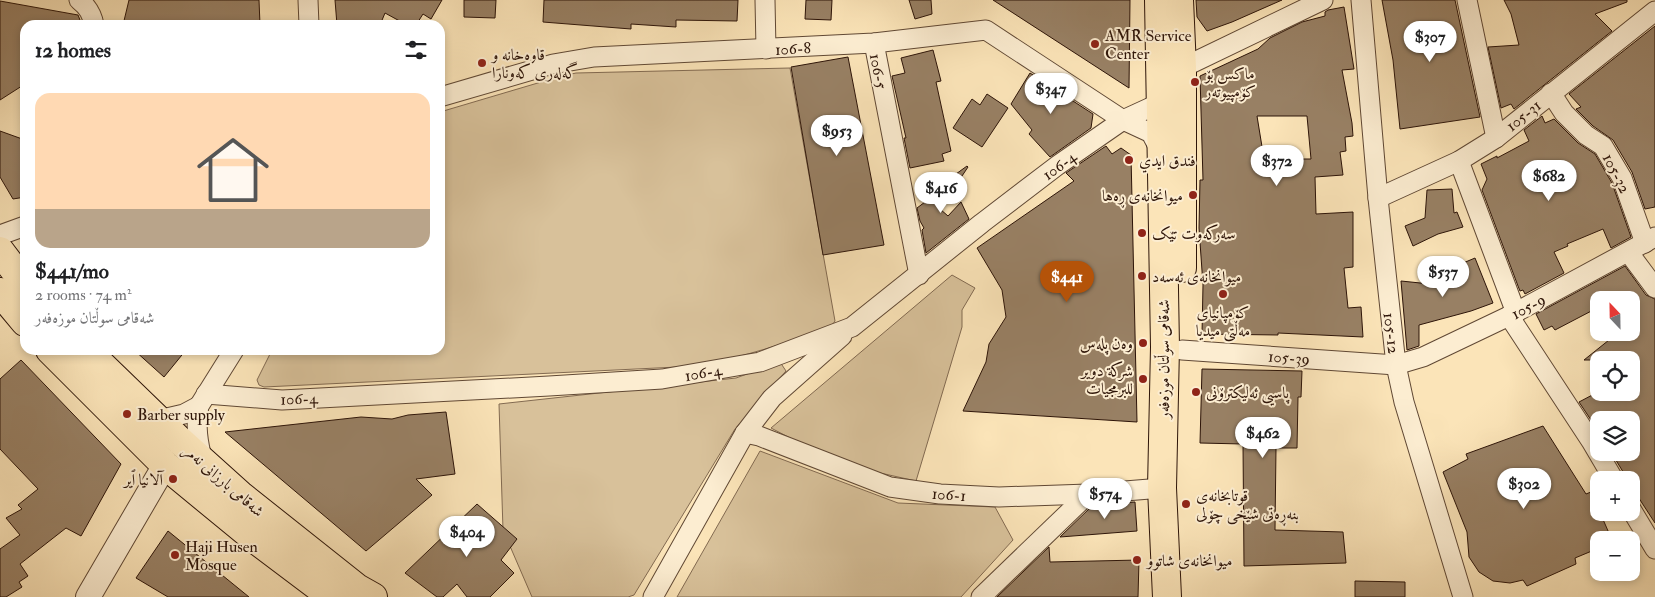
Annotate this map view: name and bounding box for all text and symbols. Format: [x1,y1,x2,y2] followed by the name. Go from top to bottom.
[1400,20,1460,63] pin: $307
[1104,26,1192,64] place label: AMR Service Center
[1415,27,1445,47] text: $307
[402,36,430,64] icon: filters
[35,37,111,64] text: 12 homes
[774,38,812,60] street label: 106-8
[1089,38,1101,50] marker: AMR Service Center
[490,45,578,83] place label: قاوەخانە و گەلەری کەونارا
[865,52,891,91] street label: 106-5
[476,57,488,69] marker: قاوەخانە و گەلەری کەونارا
[1203,64,1256,103] place label: ماکس بۆ کۆمپیوتەر
[1021,72,1081,115] pin: $347
[1189,76,1201,88] marker: ماکس بۆ کۆمپیوتەر
[1036,79,1066,99] text: $347
[1502,96,1545,136] street label: 105-31
[807,114,867,157] pin: $953
[822,121,852,141] text: $953
[188,125,278,215] icon: home
[1247,144,1307,187] pin: $372
[1039,146,1082,185] street label: 106-4
[1598,150,1635,197] street label: 105-32
[1139,151,1196,173] place label: فندق ايدي
[1262,151,1292,171] text: $372
[1123,154,1135,166] marker: فندق ايدي
[1519,160,1579,202] pin: $682
[1533,166,1565,186] text: $682
[911,172,971,214] pin: $416
[925,178,957,198] text: $416
[1102,186,1183,209] place label: میوانخانەی ڕەها
[1187,189,1199,201] marker: میوانخانەی ڕەها
[1152,224,1236,244] place label: سەرکەوت تێک
[1136,227,1148,239] marker: سەرکەوت تێک
[1413,256,1473,298] pin: $537
[35,258,109,285] text: $441/mo
[1037,260,1097,303] pin: $441
[1428,262,1458,282] text: $537
[1051,267,1083,287] text: $441
[1152,267,1241,287] place label: میوانخانەی ئەسەد
[1136,270,1148,282] marker: میوانخانەی ئەسەد
[35,285,131,305] text: 2 rooms · 74 m²
[1217,288,1229,300] marker: کۆمپانیای مەڵتی میدیا
[1508,290,1549,324] street label: 105-9
[1590,291,1640,341] north arrow
[1590,291,1640,581] map controls
[1153,299,1174,421] street label: شەقامی سوڵتان موزەفەر
[1196,303,1250,342] place label: کۆمپانیای مەڵتی میدیا
[35,308,154,328] text: شەقامی سوڵتان موزەفەر
[1379,311,1403,355] street label: 105-12
[1080,334,1133,355] place label: وەن پلەس
[1137,337,1149,349] marker: وەن پلەس
[1267,347,1311,369] street label: 105-39
[1590,351,1640,401] button: locate
[683,360,725,386] street label: 106-4
[1079,361,1133,399] place label: شركة دوير للبرمجيات
[1137,373,1149,385] marker: شركة دوير للبرمجيات
[1206,383,1290,406] place label: پاسیی ئەلیکترۆنی
[1190,386,1202,398] marker: پاسیی ئەلیکترۆنی
[280,388,319,410] street label: 106-4
[137,405,226,426] place label: Barber supply
[121,408,133,420] marker: Barber supply
[1590,411,1640,461] button: layers
[1233,416,1293,459] pin: $462
[1246,423,1280,443] text: $462
[178,440,268,522] street label: شەقامی بارزانی نەمر
[1494,468,1554,510] pin: $302
[122,469,165,490] place label: آلانیا ٱير
[1590,471,1640,521] button: +
[167,473,179,485] marker: آلانیا ٱير
[1508,474,1540,494] text: $302
[1075,478,1135,520] pin: $574
[931,484,967,506] street label: 106-1
[1089,484,1121,504] text: $574
[1196,486,1299,527] place label: قوتابخانەی بنەڕەتی شێخی چۆلی
[1180,498,1192,510] marker: قوتابخانەی بنەڕەتی شێخی چۆلی
[437,516,497,558] pin: $404
[450,522,484,542] text: $404
[1590,531,1640,581] button: −
[185,537,258,575] place label: Haji Husen Mosque
[169,549,181,561] marker: Haji Husen Mosque
[1145,551,1232,571] place label: میوانخانەی شاتوو
[1131,554,1143,566] marker: میوانخانەی شاتوو

